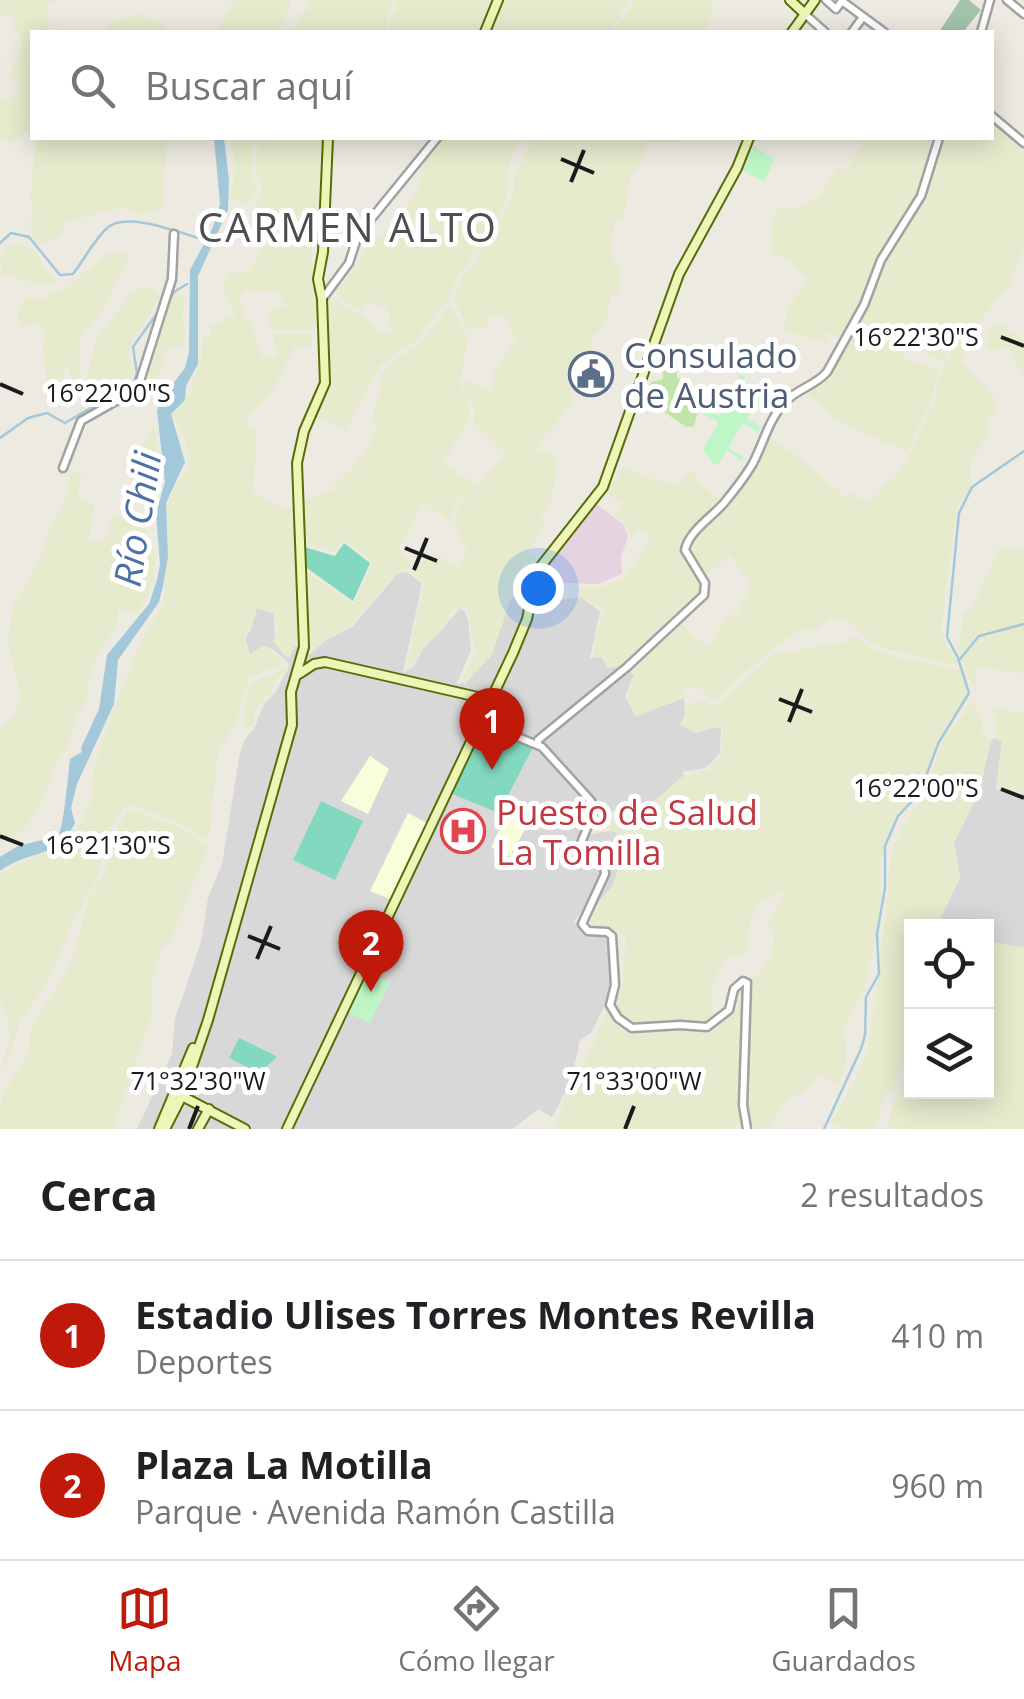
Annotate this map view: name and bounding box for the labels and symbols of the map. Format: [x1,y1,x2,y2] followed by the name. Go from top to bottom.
[198,199,498,254] district label: CARMEN ALTO
[853,319,979,353] text: 16°22'30"S
[624,331,797,418] place label: Consulado de Austria
[568,351,614,397] public building icon: Consulado de Austria
[45,375,171,409] text: 16°22'00"S
[100,447,173,590] water label: Río Chili
[513,563,564,614] your location
[460,688,524,770] pin: 1
[853,770,979,804] text: 16°22'00"S
[496,788,758,875] place label: Puesto de Salud La Tomilla
[440,808,486,854] hospital icon: Puesto de Salud La Tomilla
[45,827,171,861] text: 16°21'30"S
[338,910,404,992] pin: 2
[131,1063,266,1097] text: 71°32'30"W
[567,1063,702,1097] text: 71°33'00"W

